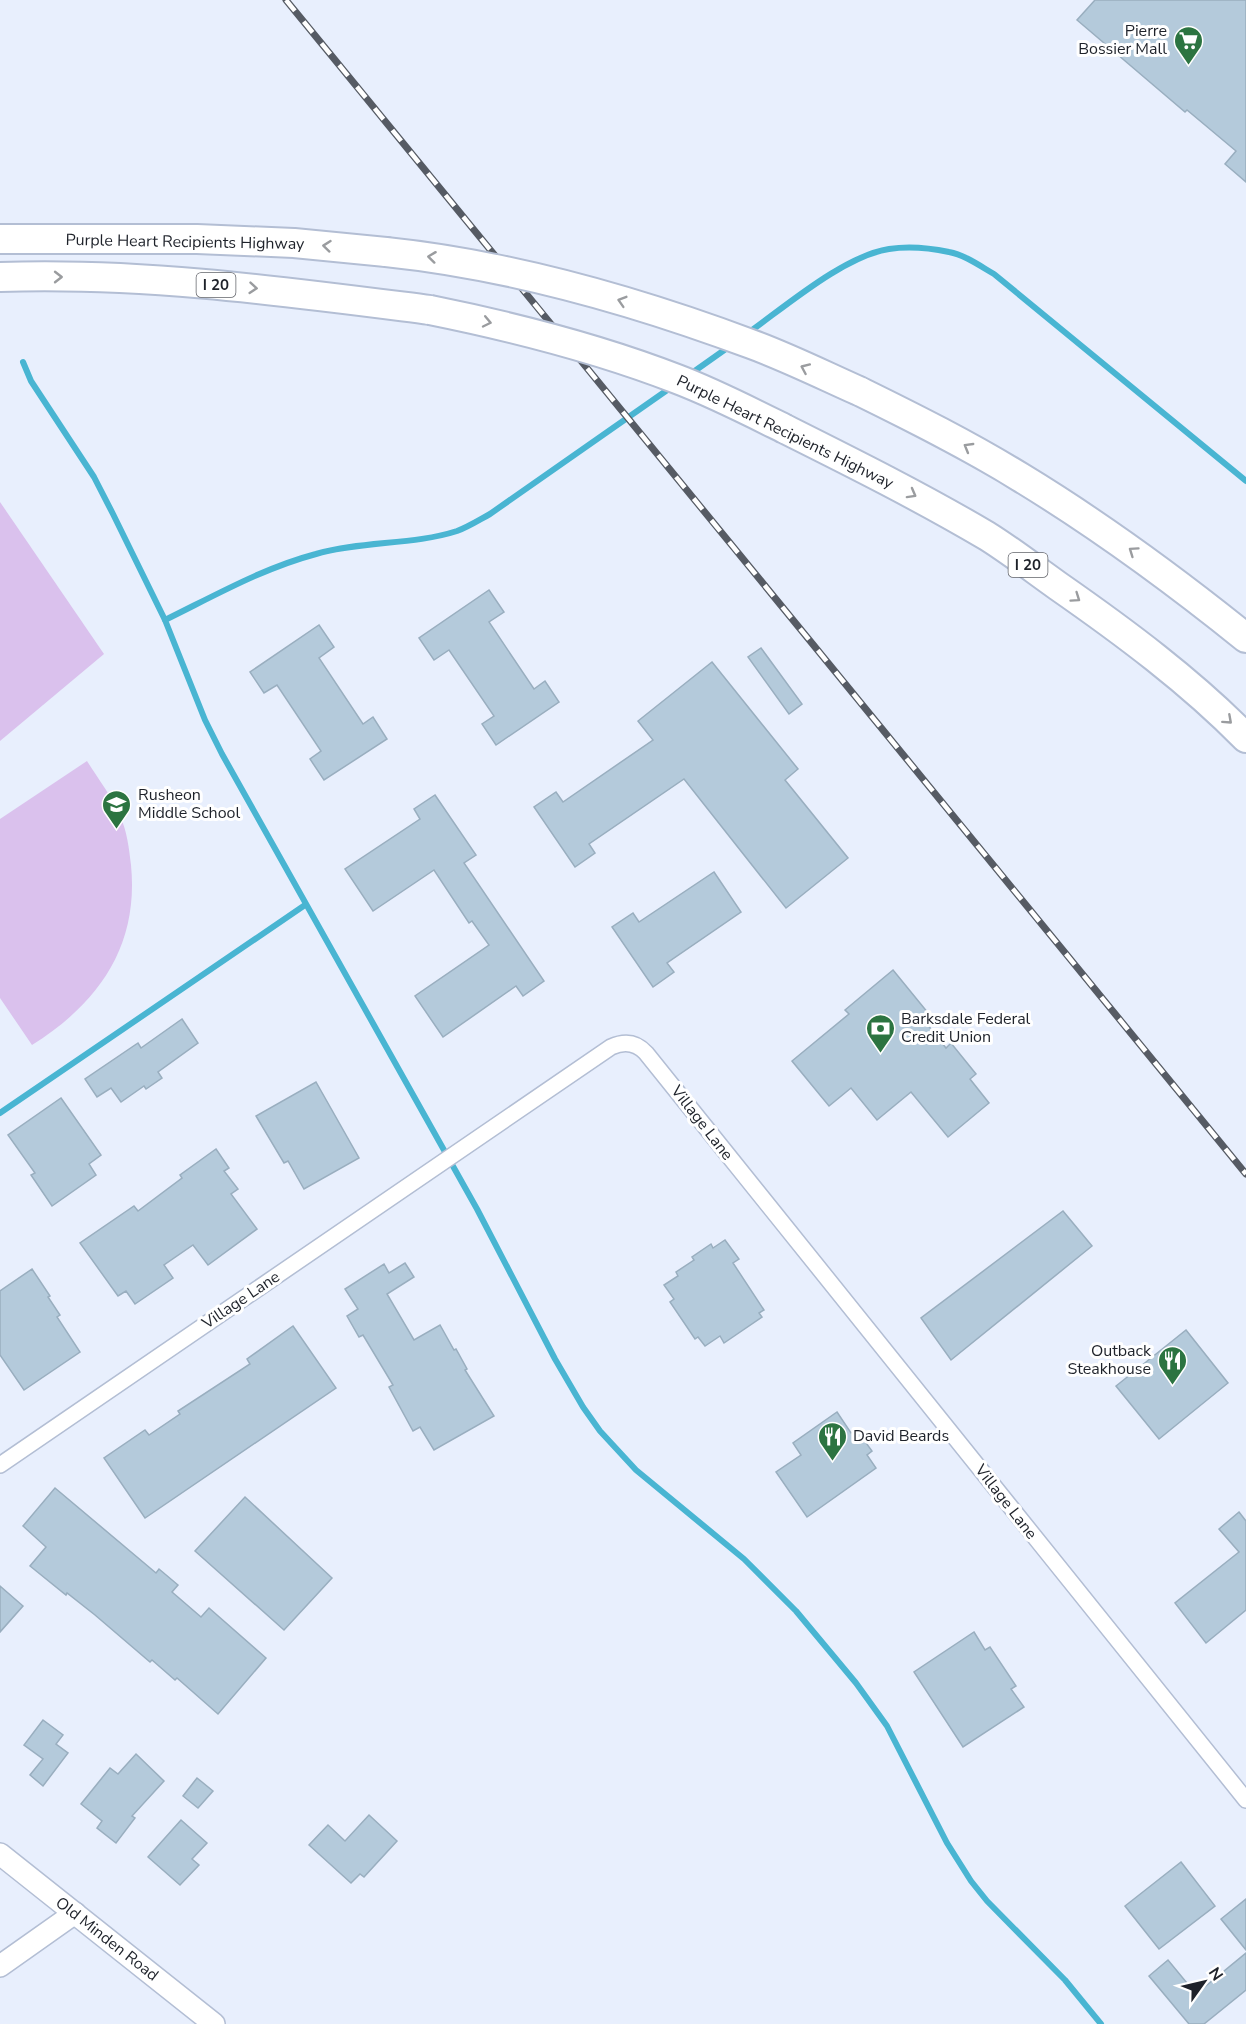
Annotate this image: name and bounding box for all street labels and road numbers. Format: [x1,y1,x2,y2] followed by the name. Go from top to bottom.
[65,229,305,255] street label: Purple Heart Recipients Highway
[196,273,236,297] road number: I 20
[673,370,898,495] street label: Purple Heart Recipients Highway
[1008,553,1048,577] road number: I 20
[665,1080,738,1165] street label: Village Lane
[197,1266,284,1335] street label: Village Lane
[969,1459,1042,1544] street label: Village Lane
[51,1892,163,1986] street label: Old Minden Road

